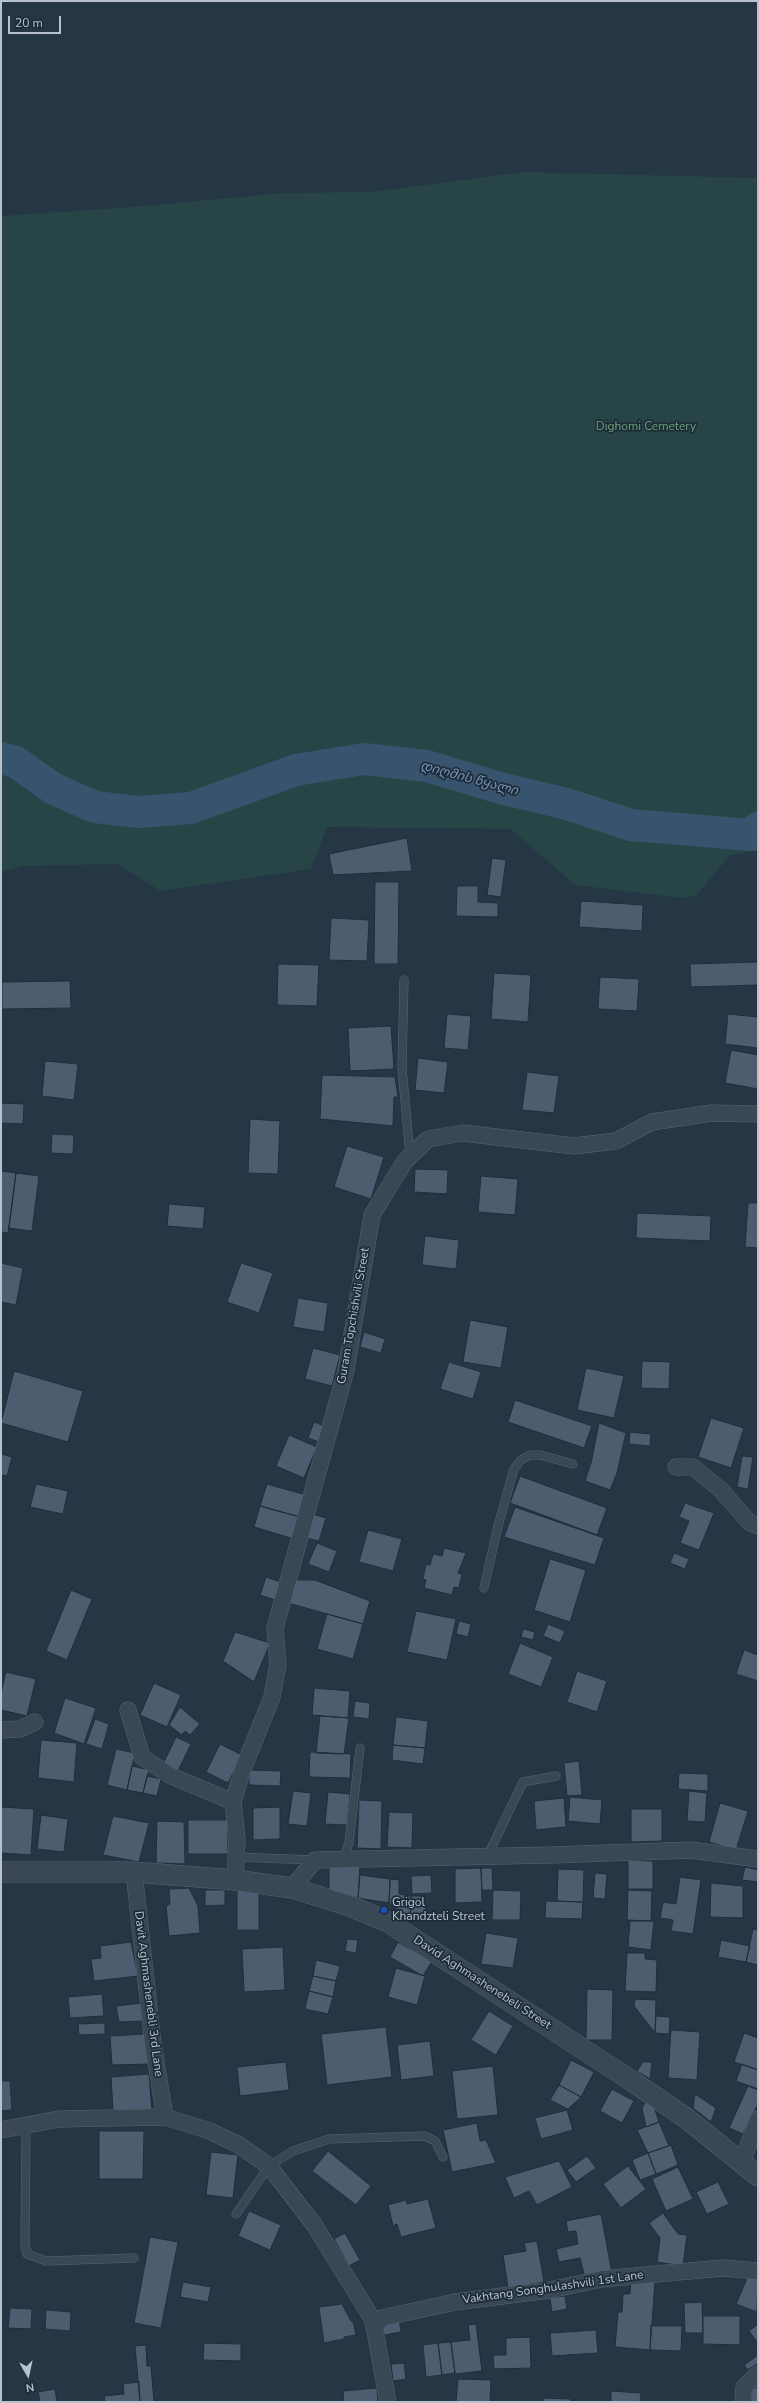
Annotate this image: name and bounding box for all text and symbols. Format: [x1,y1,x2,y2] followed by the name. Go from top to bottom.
[10,8,63,34] scale bar
[15,15,43,31] text: 20 m
[596,420,696,434] park label: Dighomi Cemetery
[419,758,519,800] water label: დიღმის წყალი
[335,1247,373,1385] street label: Guram Topchishvili Street
[392,1896,485,1924] place label: Grigol Khandzteli Street
[379,1905,389,1915] marker: Grigol Khandzteli Street
[131,1910,165,2078] street label: Davit Aghmashenebli 3rd Lane
[411,1933,553,2033] street label: David Aghmashenebeli Street
[461,2268,645,2308] street label: Vakhtang Songhulashvili 1st Lane
[8,2355,48,2395] north arrow
[25,2379,35,2395] text: N

